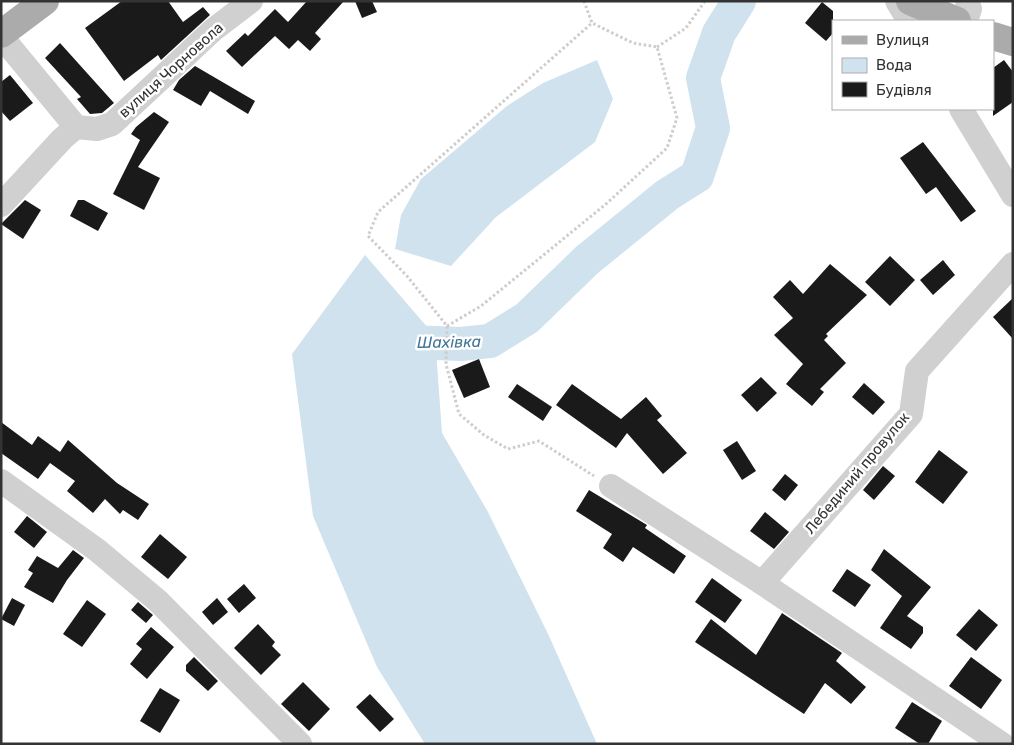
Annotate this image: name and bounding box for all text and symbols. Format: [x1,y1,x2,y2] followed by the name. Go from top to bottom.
[115,18,227,122] street label: вулиця Чорновола
[832,20,994,110] legend
[876,31,929,49] text: Вулиця
[876,56,912,74] text: Вода
[876,81,932,99] text: Будівля
[417,332,481,352] water label: Шахівка
[801,409,913,537] street label: Лебединий провулок

